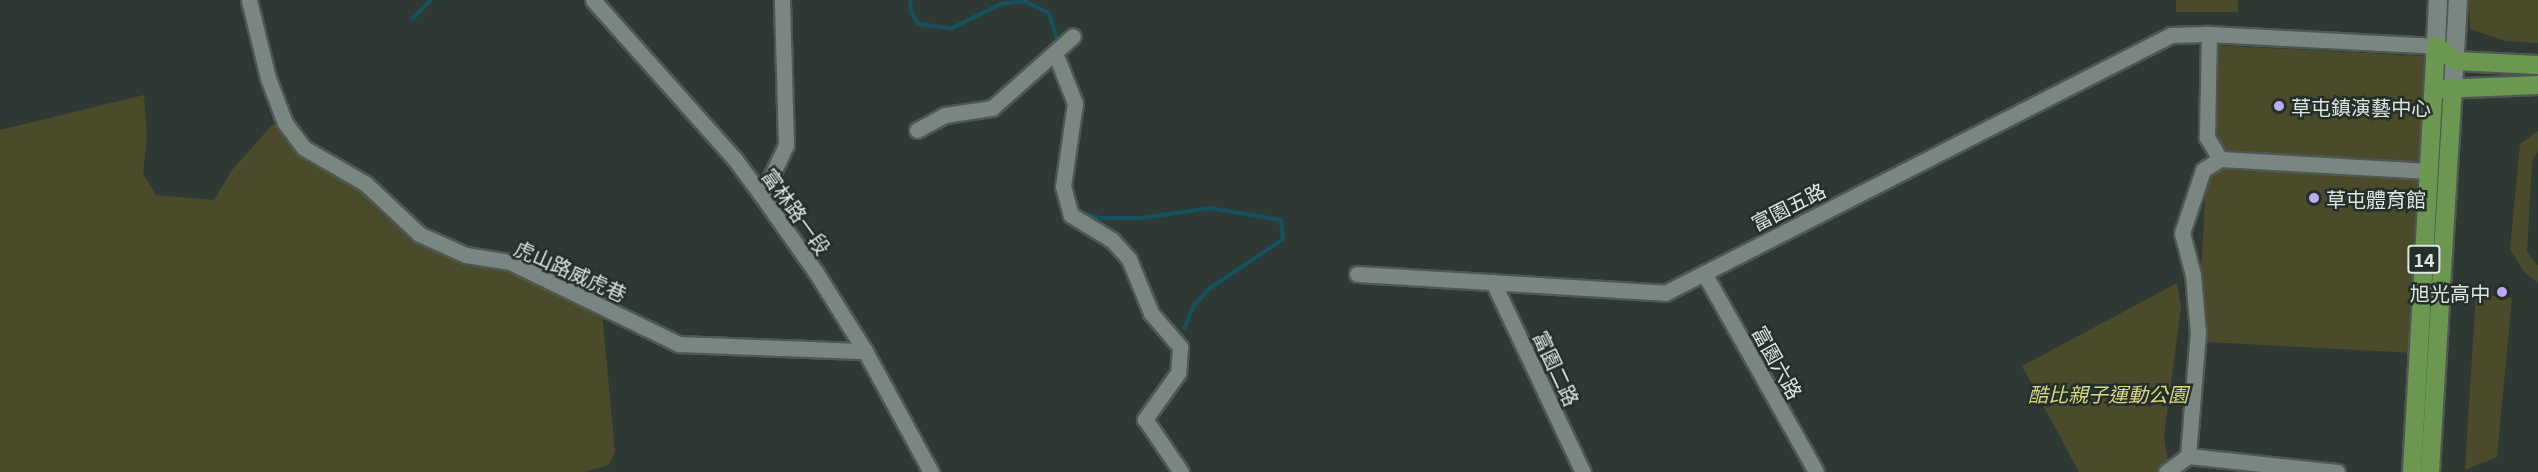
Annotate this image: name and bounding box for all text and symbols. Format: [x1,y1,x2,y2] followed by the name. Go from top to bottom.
[2291,94,2431,118] place label: 草屯鎮演藝中心
[2272,99,2286,113] marker: 草屯鎮演藝中心
[758,163,836,259] street label: 富林路一段
[1747,177,1829,235] street label: 富園五路
[2326,186,2426,210] place label: 草屯體育館
[2307,191,2321,205] marker: 草屯體育館
[511,235,631,305] street label: 虎山路威虎巷
[2406,244,2442,274] road number: 14
[2410,280,2490,304] place label: 旭光高中
[2495,285,2509,299] marker: 旭光高中
[1748,321,1808,403] street label: 富園六路
[1529,327,1585,409] street label: 富園二路
[2028,381,2188,405] park label: 酷比親子運動公園

